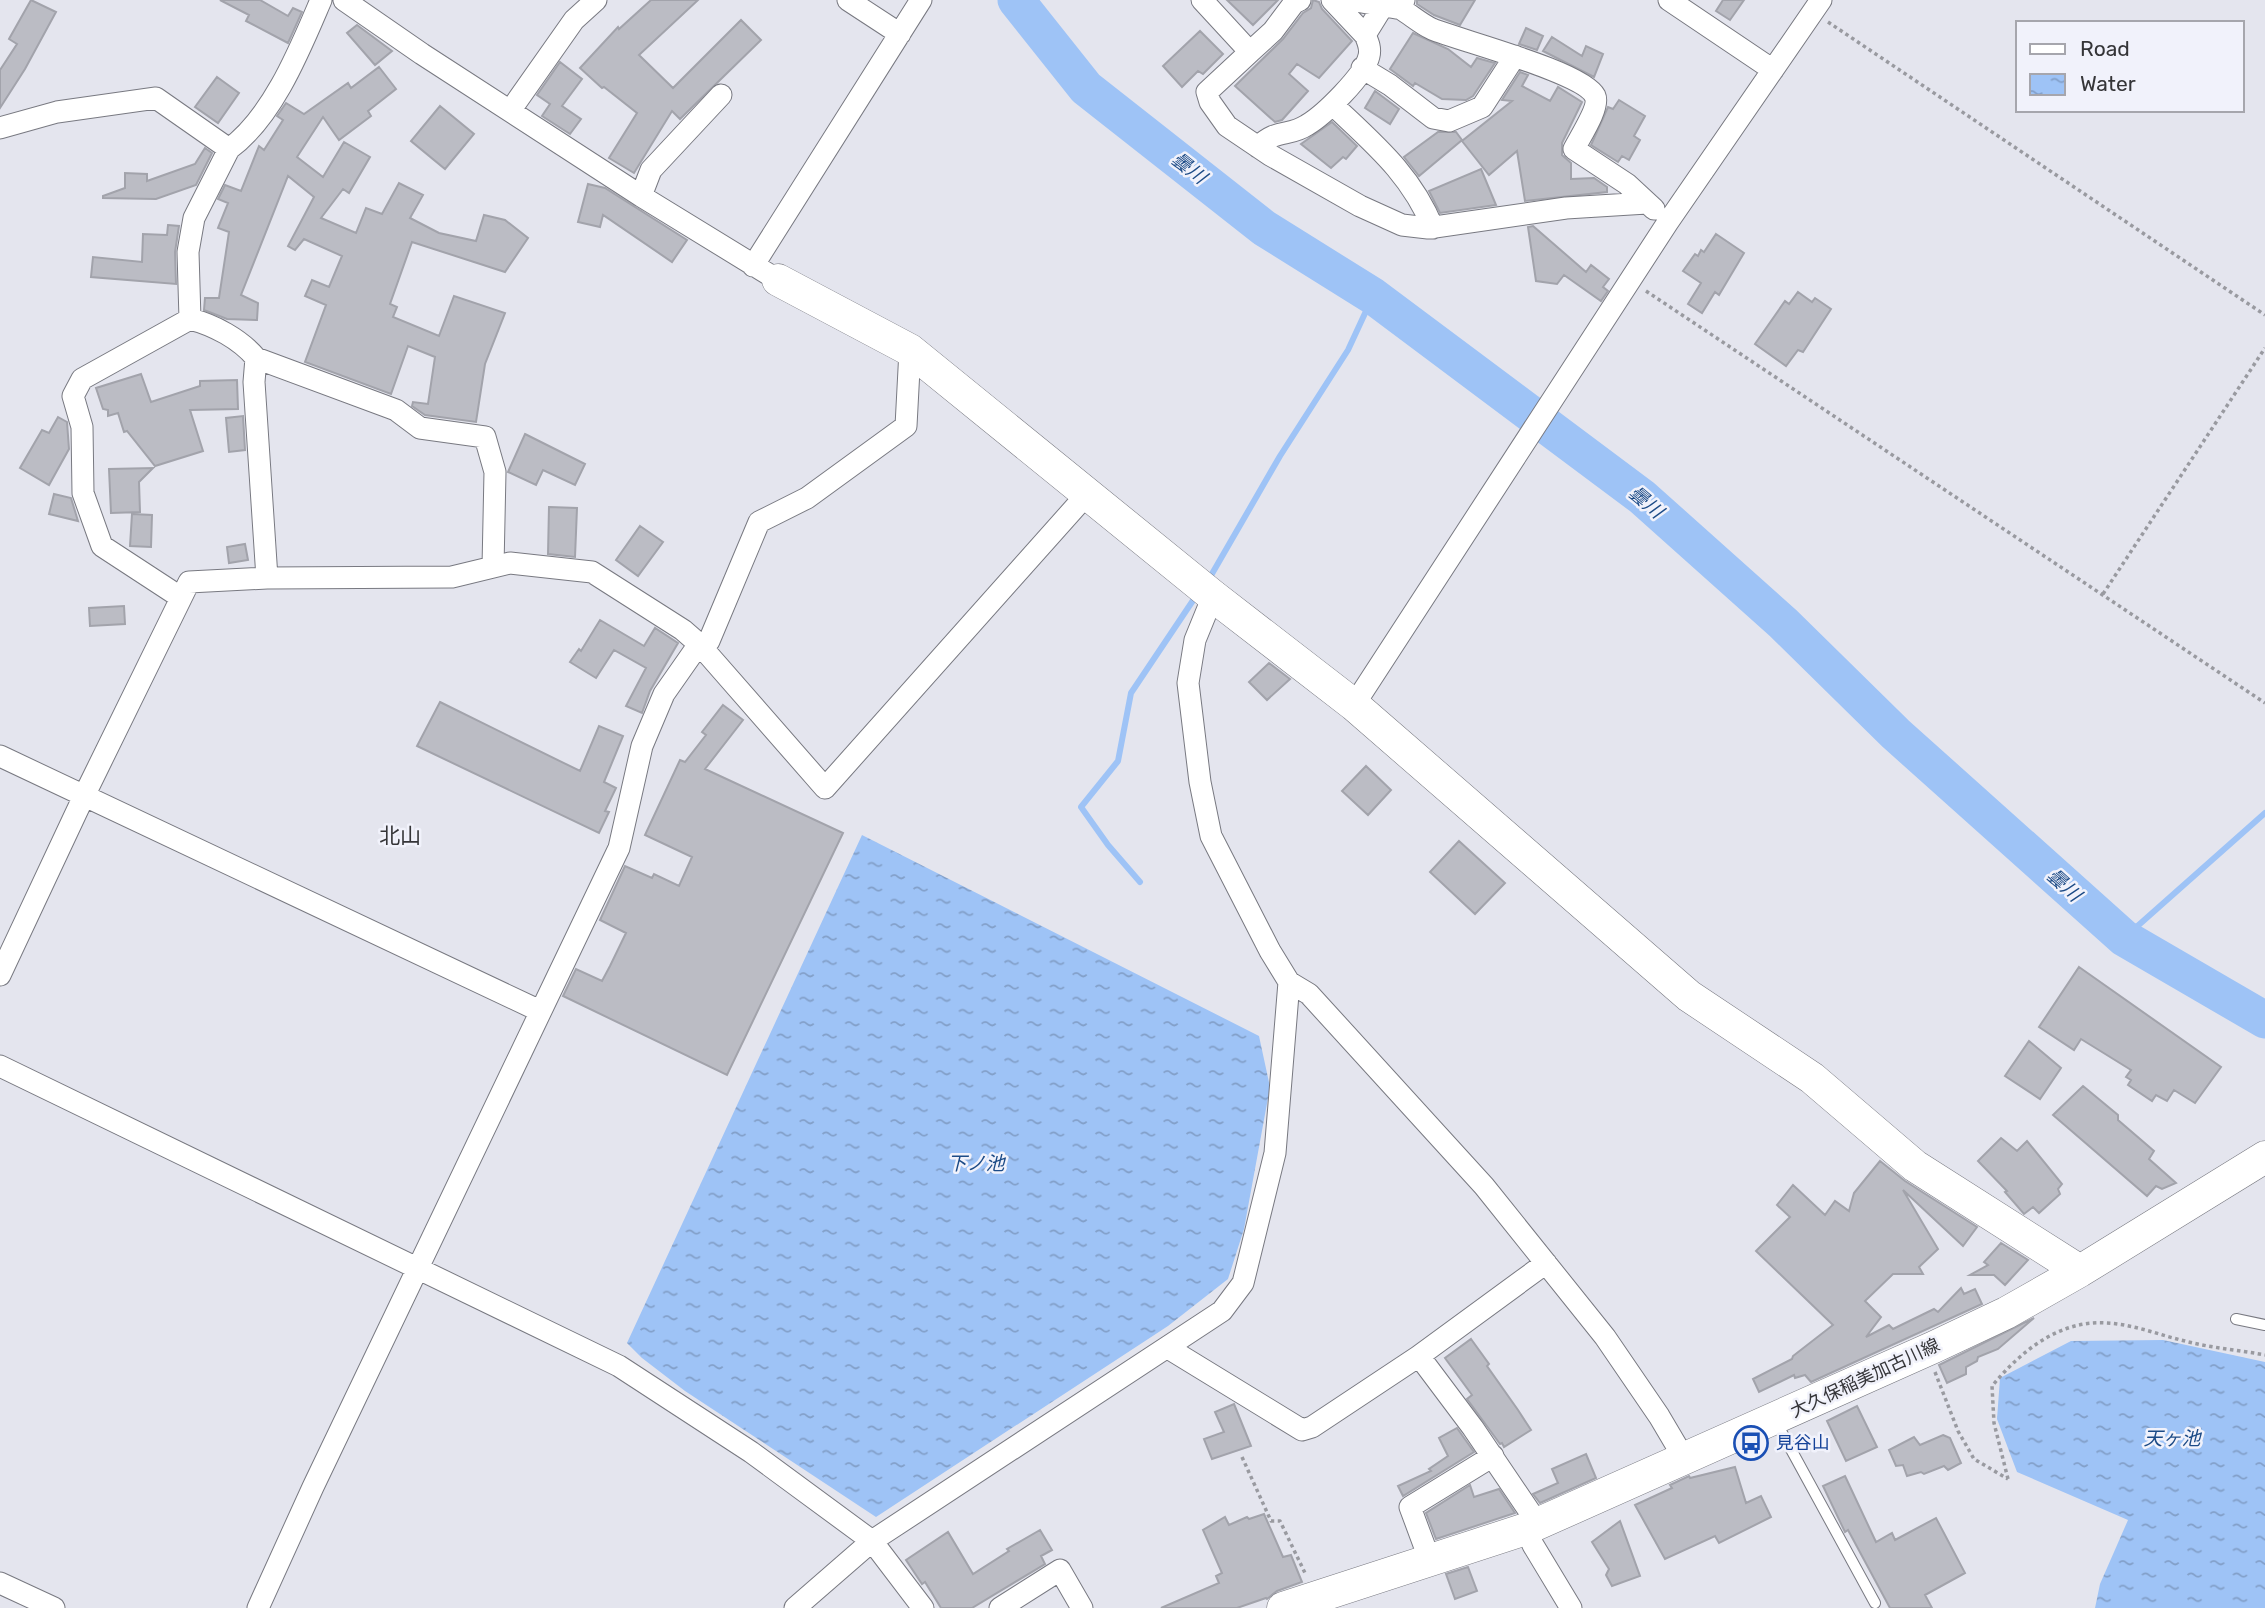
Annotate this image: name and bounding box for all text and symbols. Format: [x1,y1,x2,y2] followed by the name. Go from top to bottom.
[2016,21,2244,112] legend
[2080,36,2130,61] text: Road
[2080,71,2136,96] text: Water
[1167,147,1213,190] water label: 曇川
[1624,481,1669,524] water label: 曇川
[379,823,421,848] district label: 北山
[2042,864,2087,908] water label: 曇川
[947,1152,1006,1175] water label: 下ノ池
[1787,1334,1943,1422] street label: 大久保稲美加古川線
[1732,1424,1770,1462] bus stop icon: 見谷山
[2143,1427,2202,1450] water label: 天ヶ池
[1776,1432,1830,1454] place label: 見谷山

